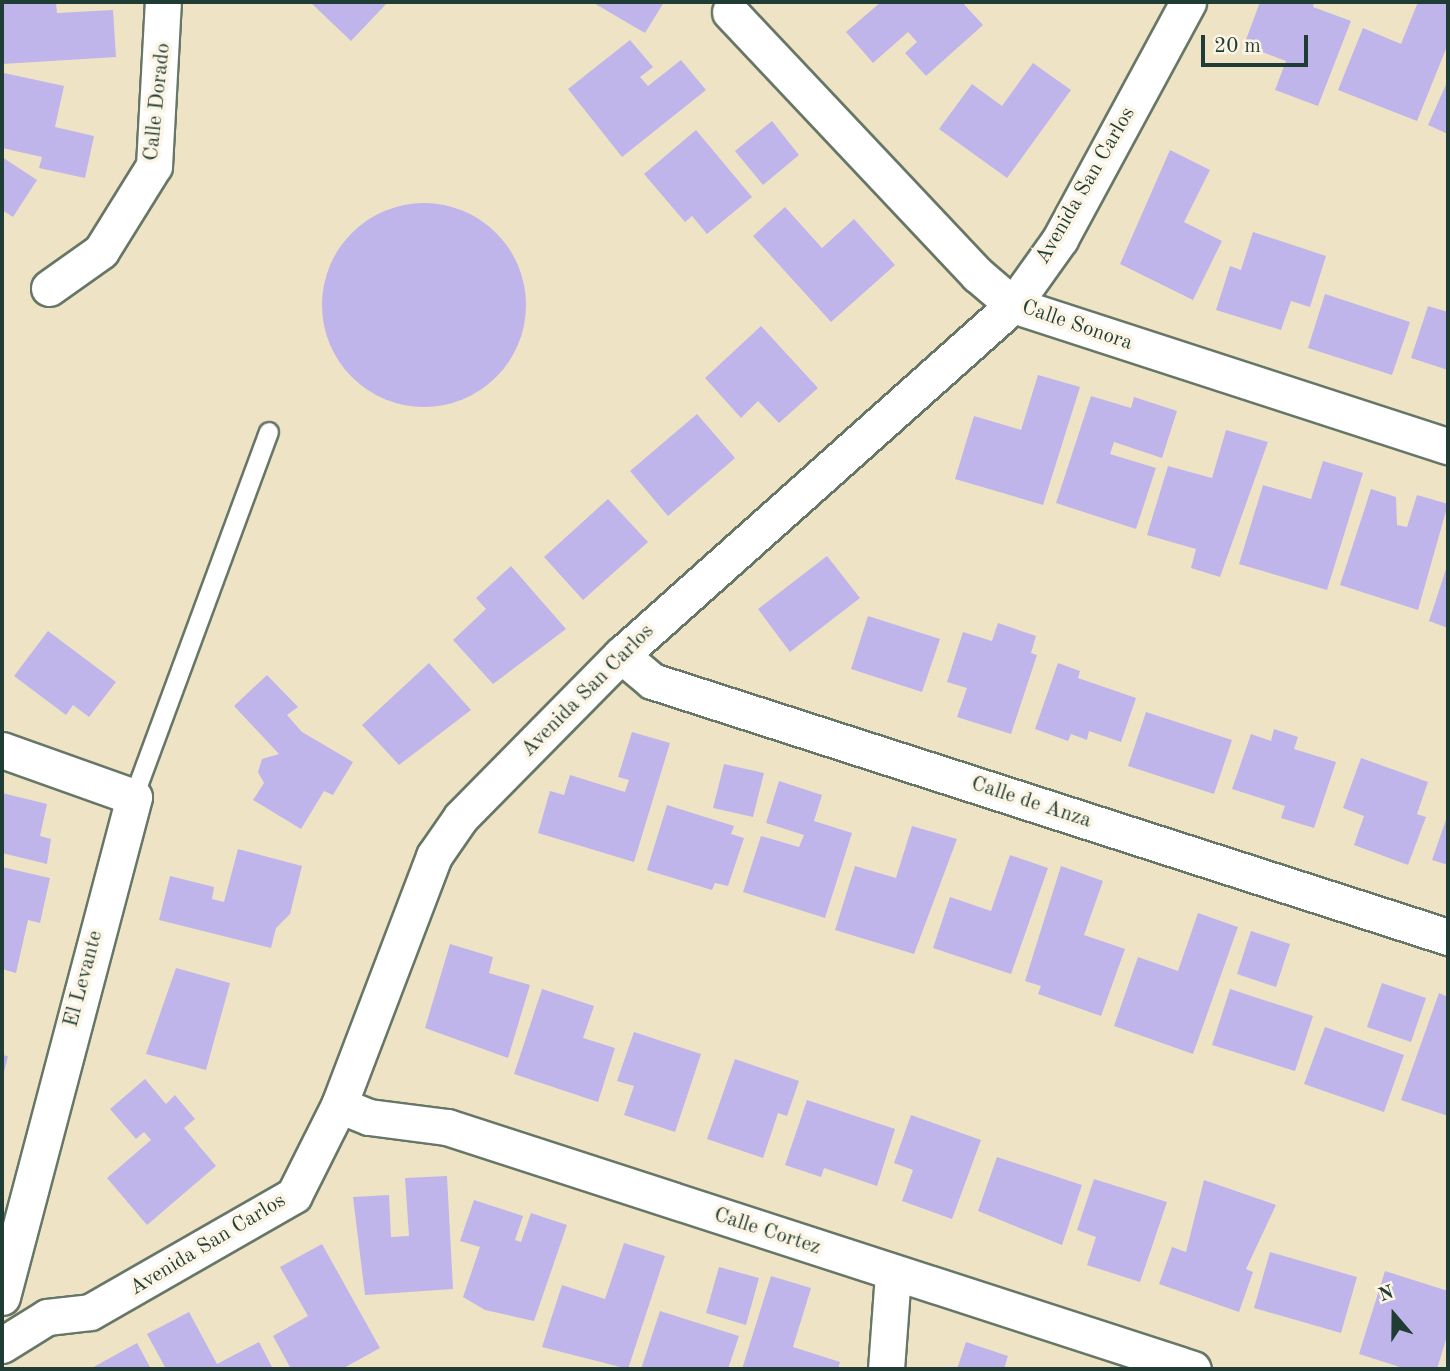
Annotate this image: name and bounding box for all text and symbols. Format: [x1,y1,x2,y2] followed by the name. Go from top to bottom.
[1205,21,1312,65] scale bar
[1214,36,1261,57] text: 20 m
[139,42,177,162] street label: Calle Dorado
[1031,103,1141,269] street label: Avenida San Carlos
[1018,295,1136,357] street label: Calle Sonora
[516,619,660,763] street label: Avenida San Carlos
[968,772,1094,834] street label: Calle de Anza
[59,928,109,1030] street label: El Levante
[125,1188,291,1302] street label: Avenida San Carlos
[710,1203,824,1261] street label: Calle Cortez
[1359,1280,1429,1350] north arrow
[1377,1283,1397,1306] text: N

